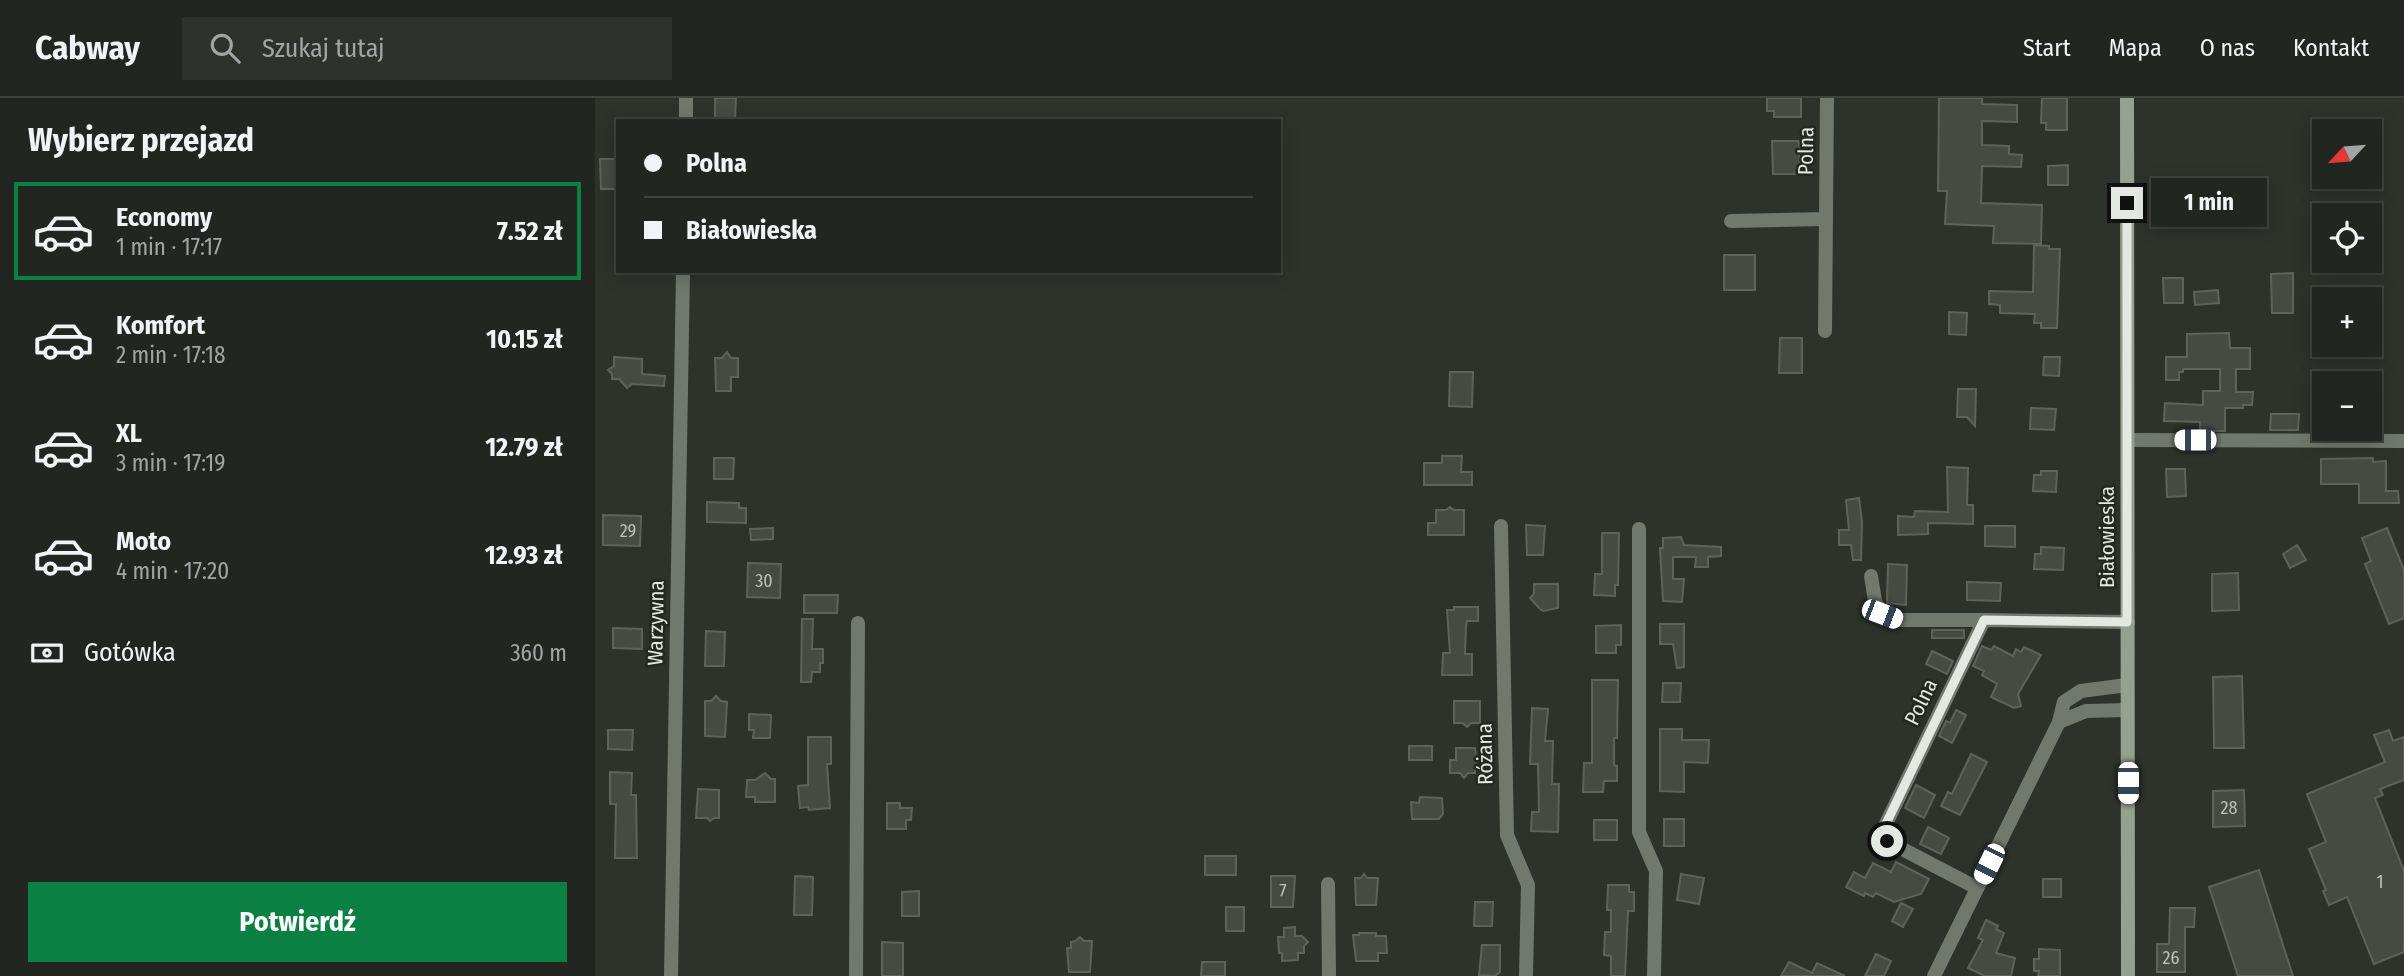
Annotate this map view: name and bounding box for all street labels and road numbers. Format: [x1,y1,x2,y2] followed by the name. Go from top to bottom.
[1793,127,1819,175] street label: Polna
[2094,486,2120,588] street label: Białowieska
[642,580,670,666] street label: Warzywna
[1899,675,1943,729] street label: Polna
[1471,723,1499,785] street label: Różana

